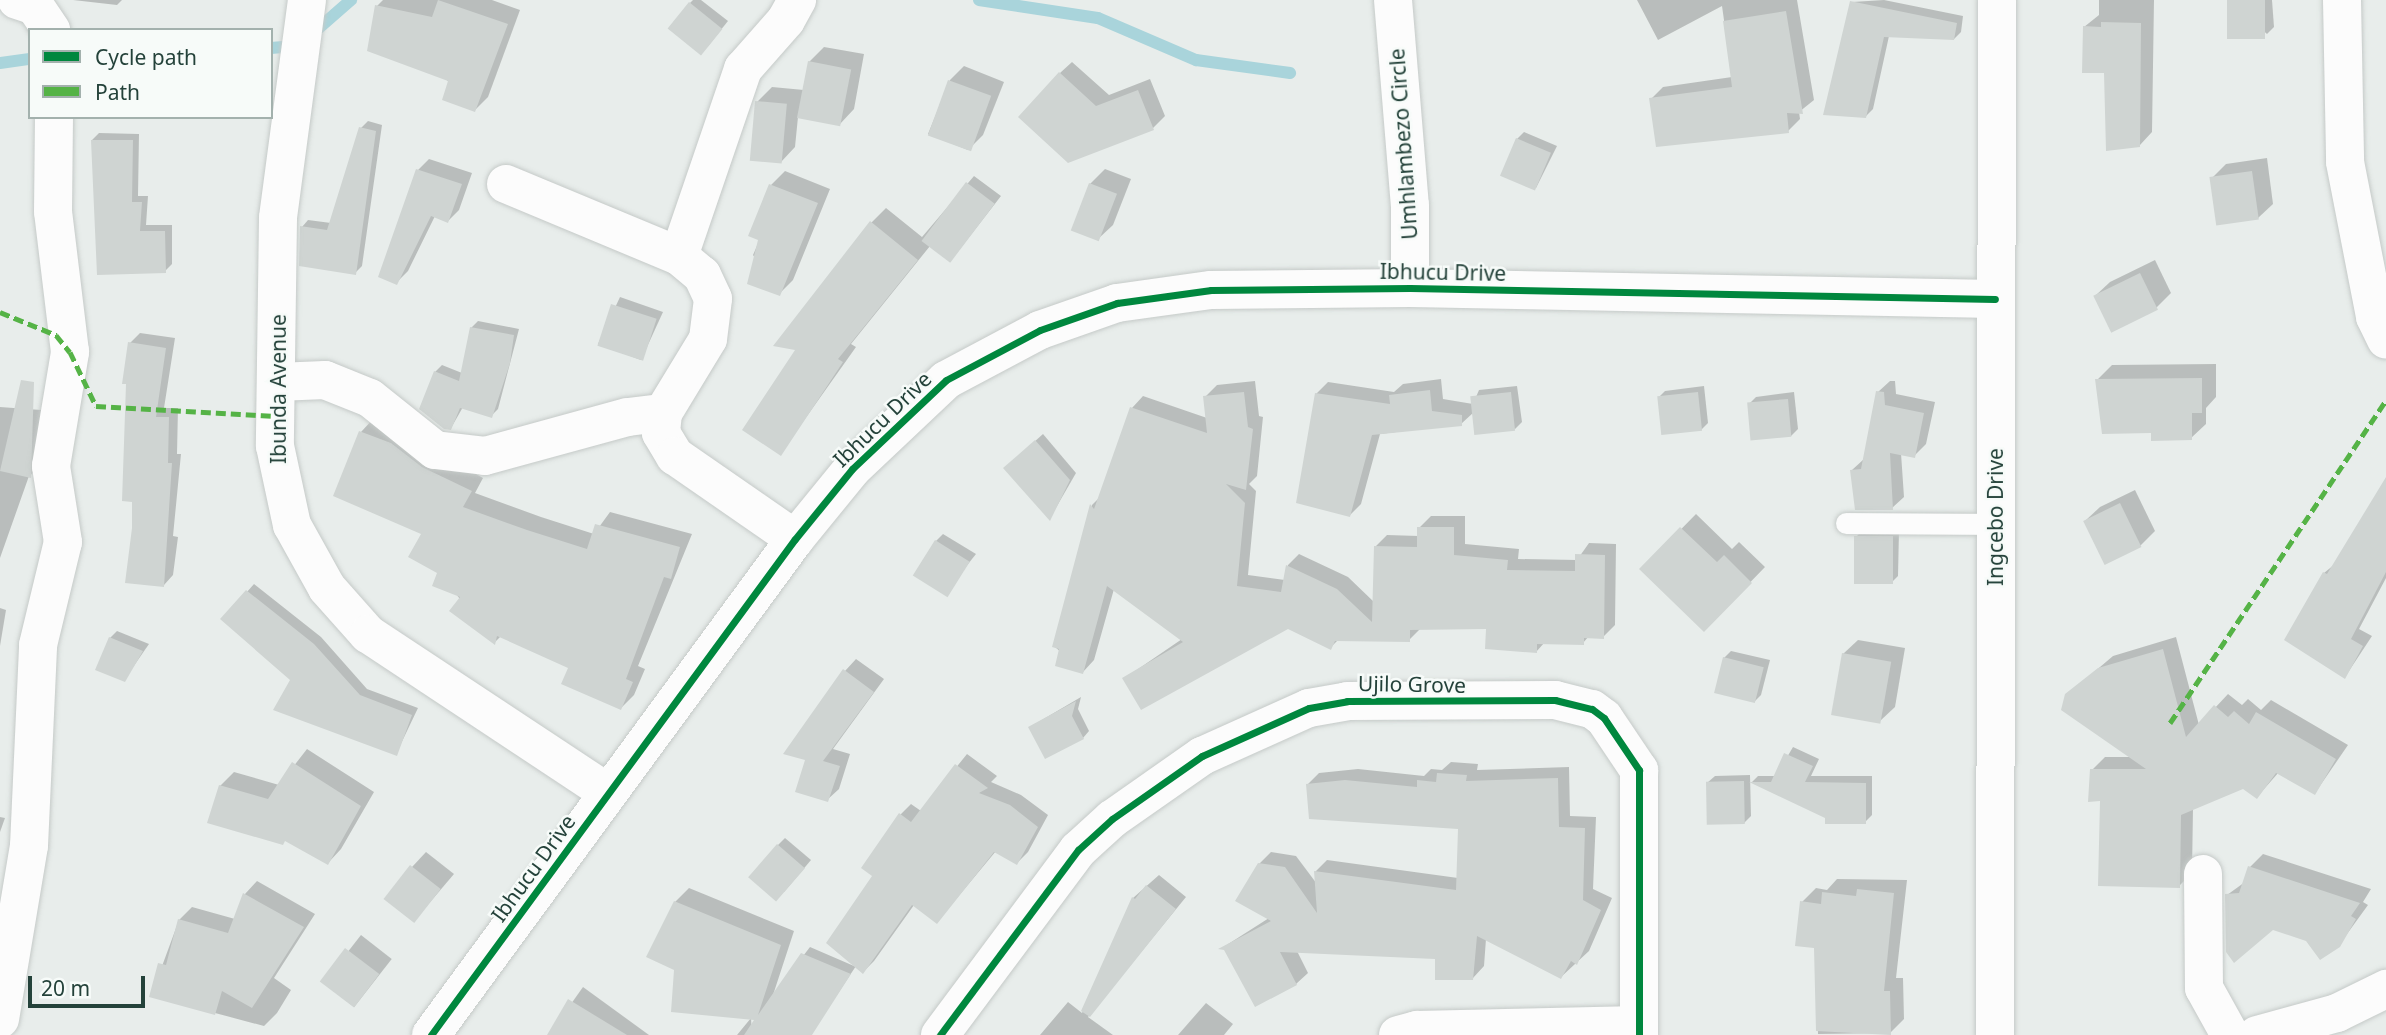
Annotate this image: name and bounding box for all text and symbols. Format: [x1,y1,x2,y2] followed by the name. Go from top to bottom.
[28,28,273,119] legend
[95,43,197,71] text: Cycle path
[1384,48,1422,240] street label: Umhlambezo Circle
[95,78,140,106] text: Path
[1380,258,1506,286] street label: Ibhucu Drive
[265,314,291,464] street label: Ibunda Avenue
[828,366,936,472] street label: Ibhucu Drive
[1982,448,2008,586] street label: Ingcebo Drive
[1358,670,1466,698] street label: Ujilo Grove
[486,809,580,927] street label: Ibhucu Drive
[32,962,149,1006] scale bar
[41,974,90,1002] text: 20 m

